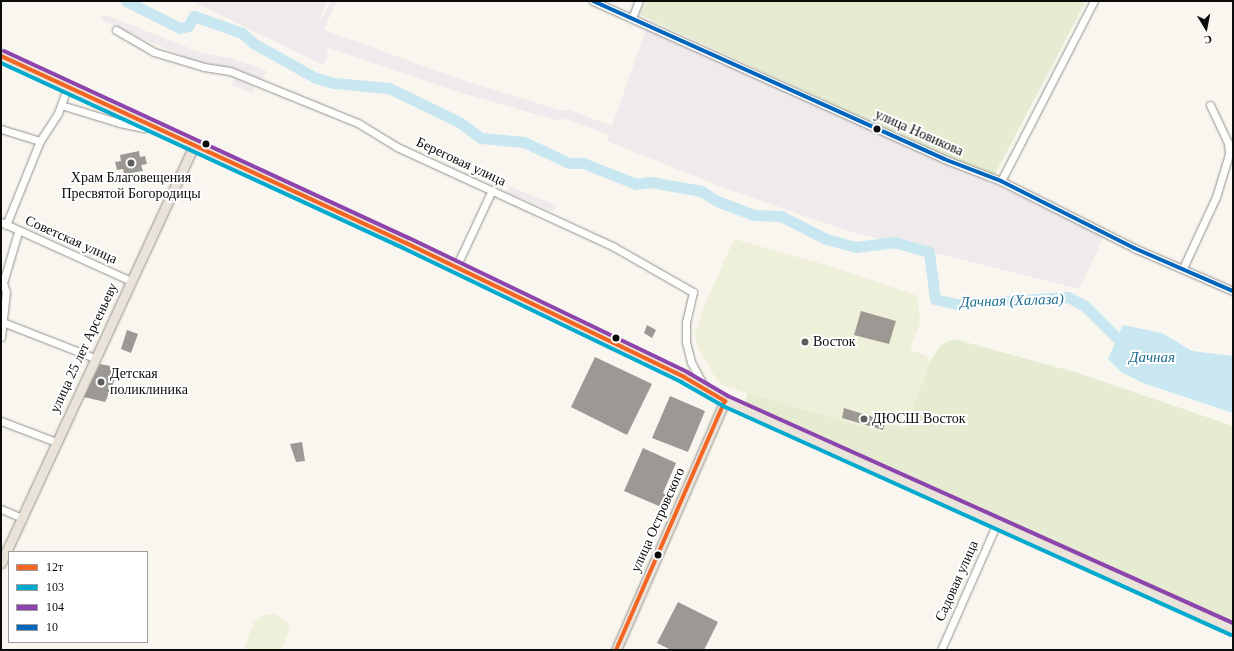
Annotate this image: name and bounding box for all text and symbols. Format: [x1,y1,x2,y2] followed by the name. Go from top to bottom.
[1186,8,1226,48] north arrow
[1203,33,1213,46] text: С
[872,106,966,160] street label: улица Новикова
[872,124,882,134] unlabelled marker
[413,134,509,190] street label: Береговая улица
[201,139,211,149] unlabelled marker
[126,158,136,168] marker: Храм Благовещения Пресвятой Богородицы
[61,170,201,202] place label: Храм Благовещения Пресвятой Богородицы
[22,212,120,268] street label: Советская улица
[47,280,121,416] street label: улица 25 лет Арсеньеву
[960,290,1064,312] water label: Дачная (Халаза)
[611,333,621,343] unlabelled marker
[813,334,856,350] place label: Восток
[800,337,810,347] marker: Восток
[1129,349,1175,367] water label: Дачная
[110,366,188,398] place label: Детская поликлиника
[95,376,107,388] marker: Детская поликлиника
[872,411,966,427] place label: ДЮСШ Восток
[859,414,869,424] marker: ДЮСШ Восток
[627,465,689,575] street label: улица Островского
[932,538,982,624] street label: Садовая улица
[653,550,663,560] unlabelled marker
[8,551,148,643] legend
[46,560,63,574] text: 12т
[46,580,64,594] text: 103
[46,600,64,614] text: 104
[46,620,58,634] text: 10

